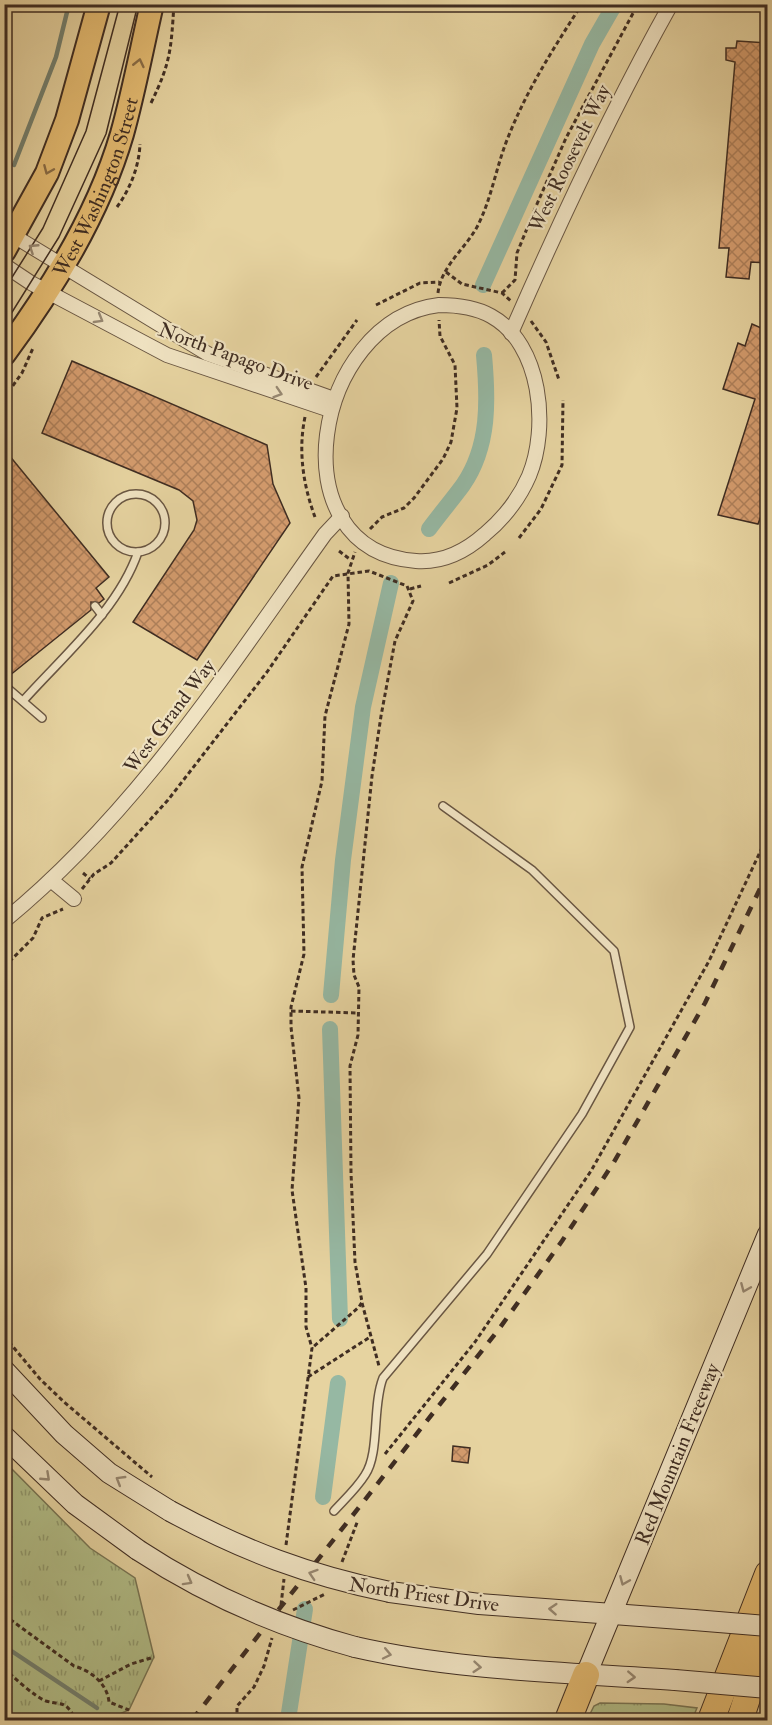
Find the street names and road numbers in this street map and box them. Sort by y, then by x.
street label: West Roosevelt Way [522,79,616,237]
street label: West Washington Street [47,94,144,282]
street label: North Papago Drive [155,317,317,397]
street label: West Grand Way [118,653,221,779]
street label: Red Mountain Freeeway [630,1359,726,1549]
street label: North Priest Drive [347,1572,501,1617]

